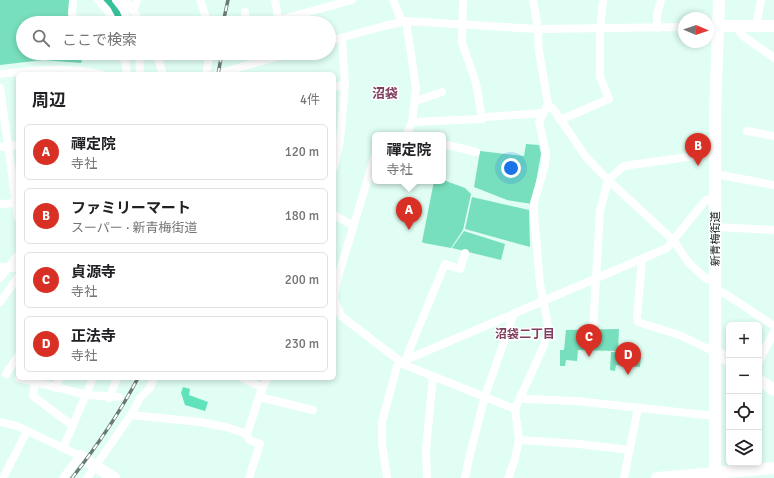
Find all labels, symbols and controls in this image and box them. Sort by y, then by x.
north arrow [678,12,714,48]
search box [16,16,336,60]
icon: search [30,27,52,49]
text: ここで検索 [62,31,137,49]
district label: 沼袋 [372,86,398,102]
text: 周辺 [32,90,66,111]
text: 4件 [300,92,320,108]
popup [372,132,446,184]
pin: B [685,133,711,166]
text: 禪定院 [71,135,116,153]
text: 禪定院 [386,141,432,159]
text: A [42,144,50,160]
text: 120 m [285,144,319,160]
text: 寺社 [71,156,97,172]
your location [501,158,521,178]
text: 寺社 [386,162,413,178]
pin: A [396,197,422,230]
text: ファミリーマート [71,199,191,217]
text: B [42,208,50,224]
text: 180 m [285,208,319,224]
street label: 新青梅街道 [709,212,722,267]
text: スーパー · 新青梅街道 [71,220,198,236]
text: 貞源寺 [71,263,116,281]
text: C [42,272,50,288]
text: 200 m [285,272,319,288]
text: 寺社 [71,284,97,300]
map controls [726,322,762,466]
button: + [726,322,762,358]
pin: C [576,324,602,357]
text: 正法寺 [71,327,116,345]
district label: 沼袋二丁目 [495,327,555,342]
text: D [42,336,50,352]
text: 230 m [285,336,319,352]
pin: D [615,342,641,375]
text: 寺社 [71,348,97,364]
button: − [726,358,762,394]
button: locate [726,394,762,430]
button: layers [726,430,762,466]

